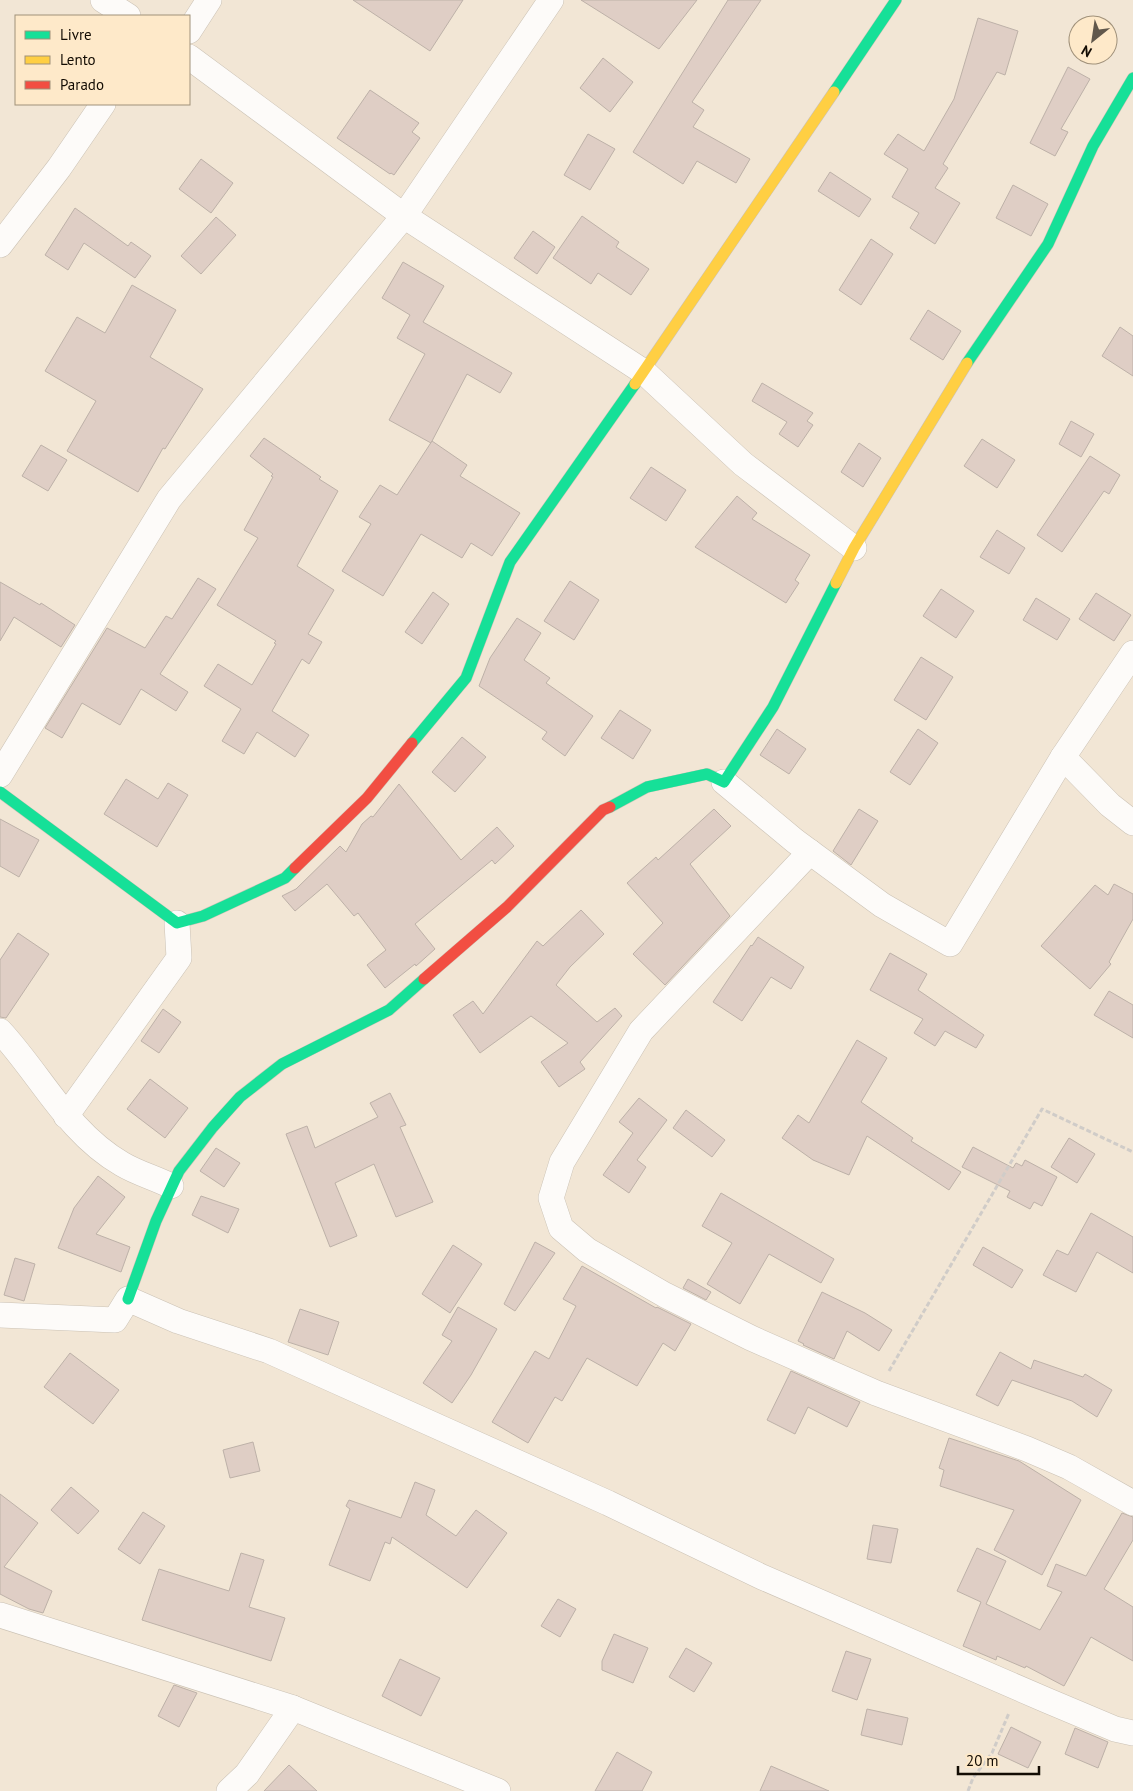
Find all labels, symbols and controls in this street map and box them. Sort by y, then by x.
legend [15,15,190,105]
north arrow [1068,15,1118,65]
text: Livre [60,25,92,44]
text: N [1078,41,1095,61]
text: Lento [60,50,96,69]
text: Parado [60,75,104,94]
scale bar [958,1744,1039,1776]
text: 20 m [966,1751,999,1770]

